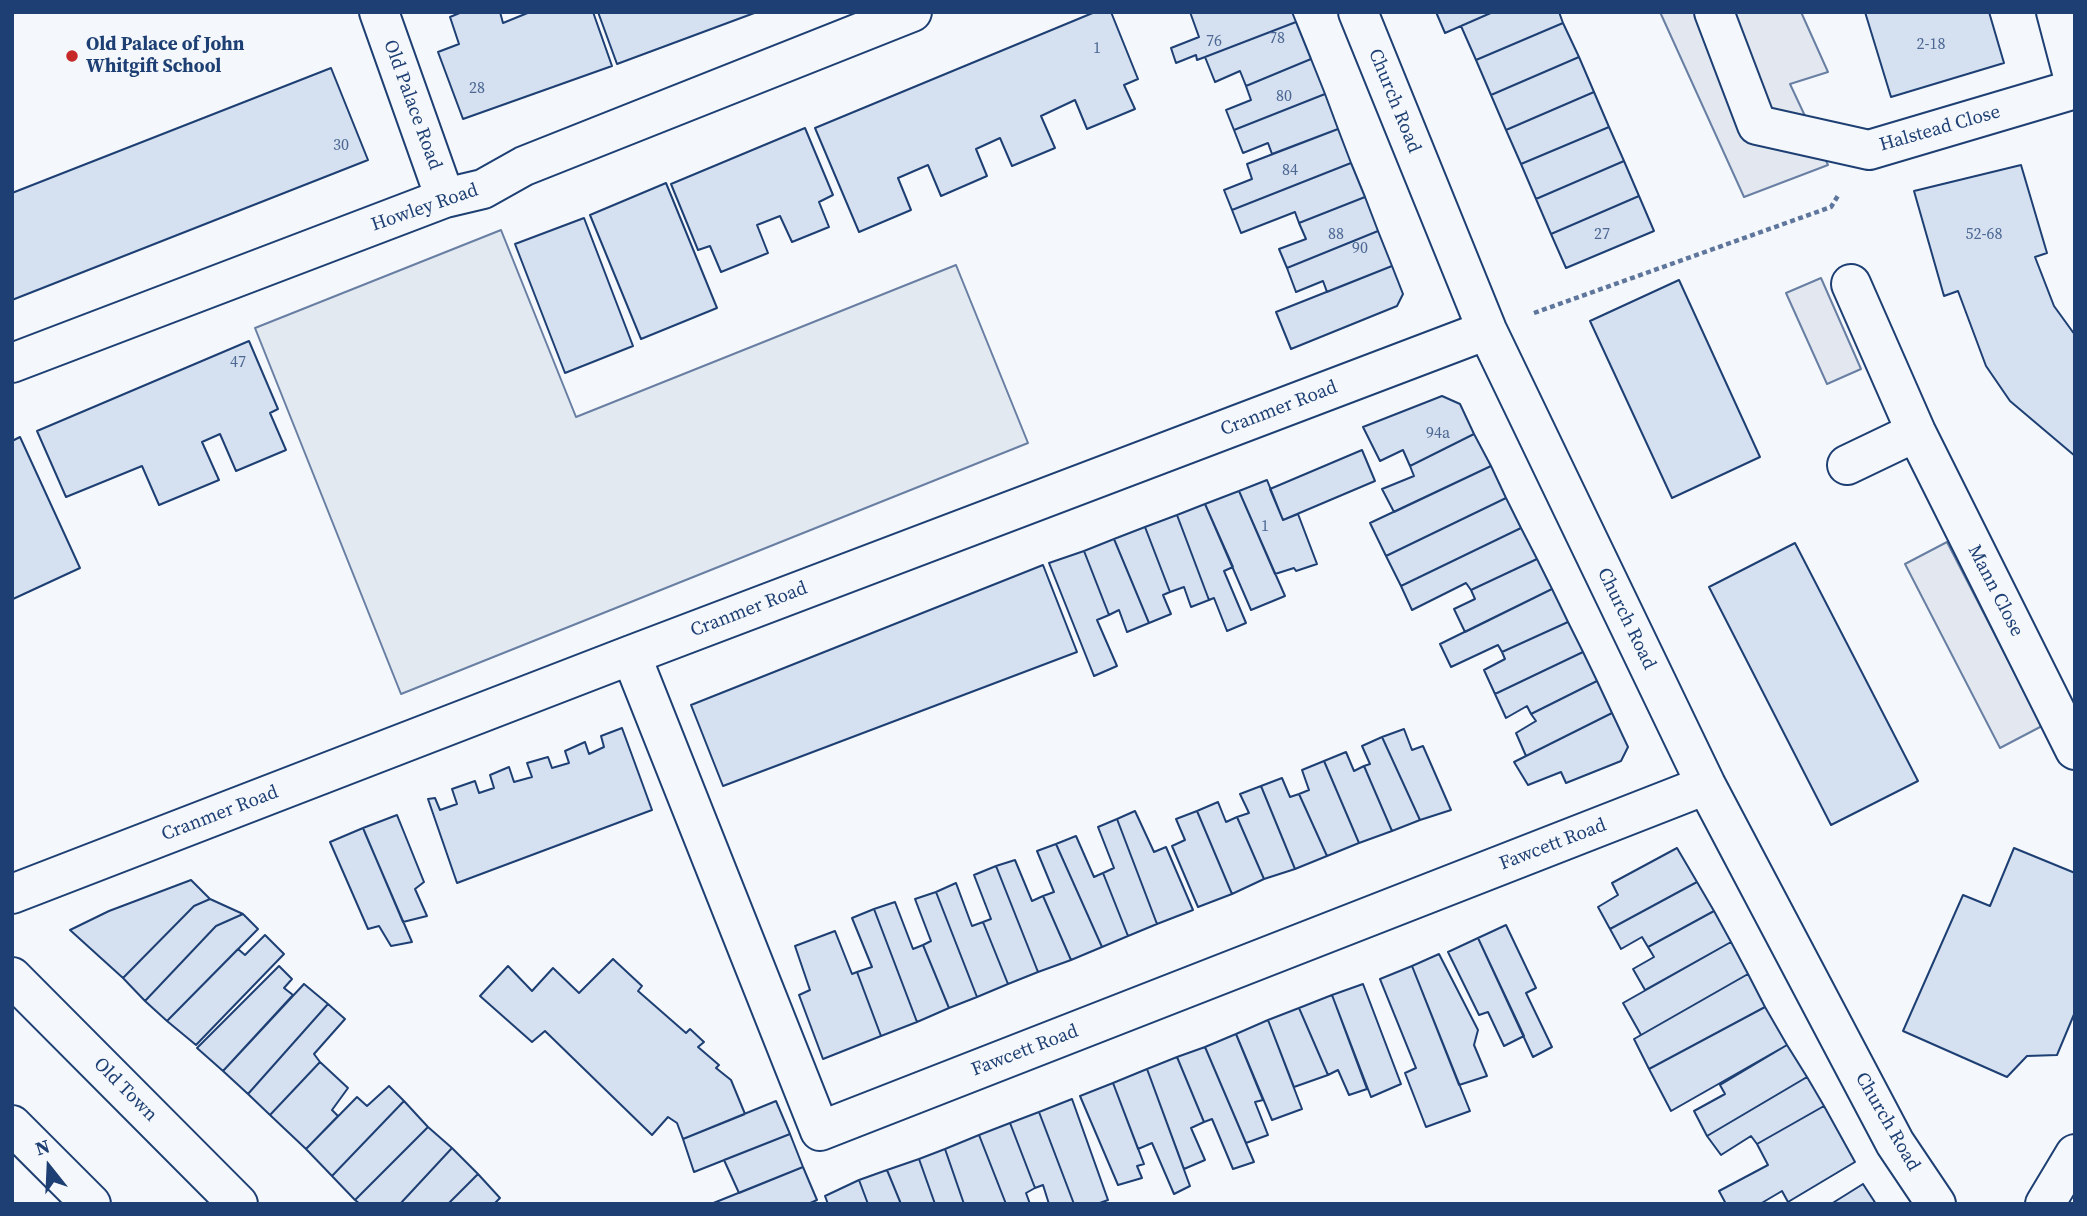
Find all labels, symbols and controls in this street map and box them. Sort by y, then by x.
house number: 78 [1269,29,1285,49]
house number: 76 [1206,32,1222,52]
place label: Old Palace of John Whitgift School [86,34,245,78]
house number: 2-18 [1917,35,1945,55]
street label: Old Palace Road [378,37,446,173]
house number: 1 [1093,39,1101,59]
street label: Church Road [1363,46,1425,156]
marker: Old Palace of John Whitgift School [64,48,80,64]
house number: 28 [469,79,485,99]
house number: 80 [1276,87,1292,107]
street label: Halstead Close [1877,101,2003,157]
house number: 30 [333,136,349,156]
house number: 84 [1282,161,1298,181]
street label: Howley Road [369,179,481,237]
house number: 88 [1328,225,1344,245]
house number: 27 [1594,225,1610,245]
house number: 52-68 [1966,225,2002,245]
house number: 90 [1352,239,1368,259]
house number: 47 [230,353,246,373]
street label: Cranmer Road [1217,376,1341,442]
house number: 94a [1426,424,1450,444]
house number: 1 [1261,517,1269,537]
street label: Mann Close [1962,541,2028,641]
street label: Church Road [1592,564,1660,674]
street label: Cranmer Road [687,577,811,643]
street label: Cranmer Road [158,781,282,847]
street label: Fawcett Road [1496,814,1610,876]
street label: Fawcett Road [968,1020,1082,1082]
street label: Old Town [88,1053,162,1127]
street label: Church Road [1850,1069,1924,1175]
north arrow [14,1132,84,1202]
text: N [32,1133,53,1162]

